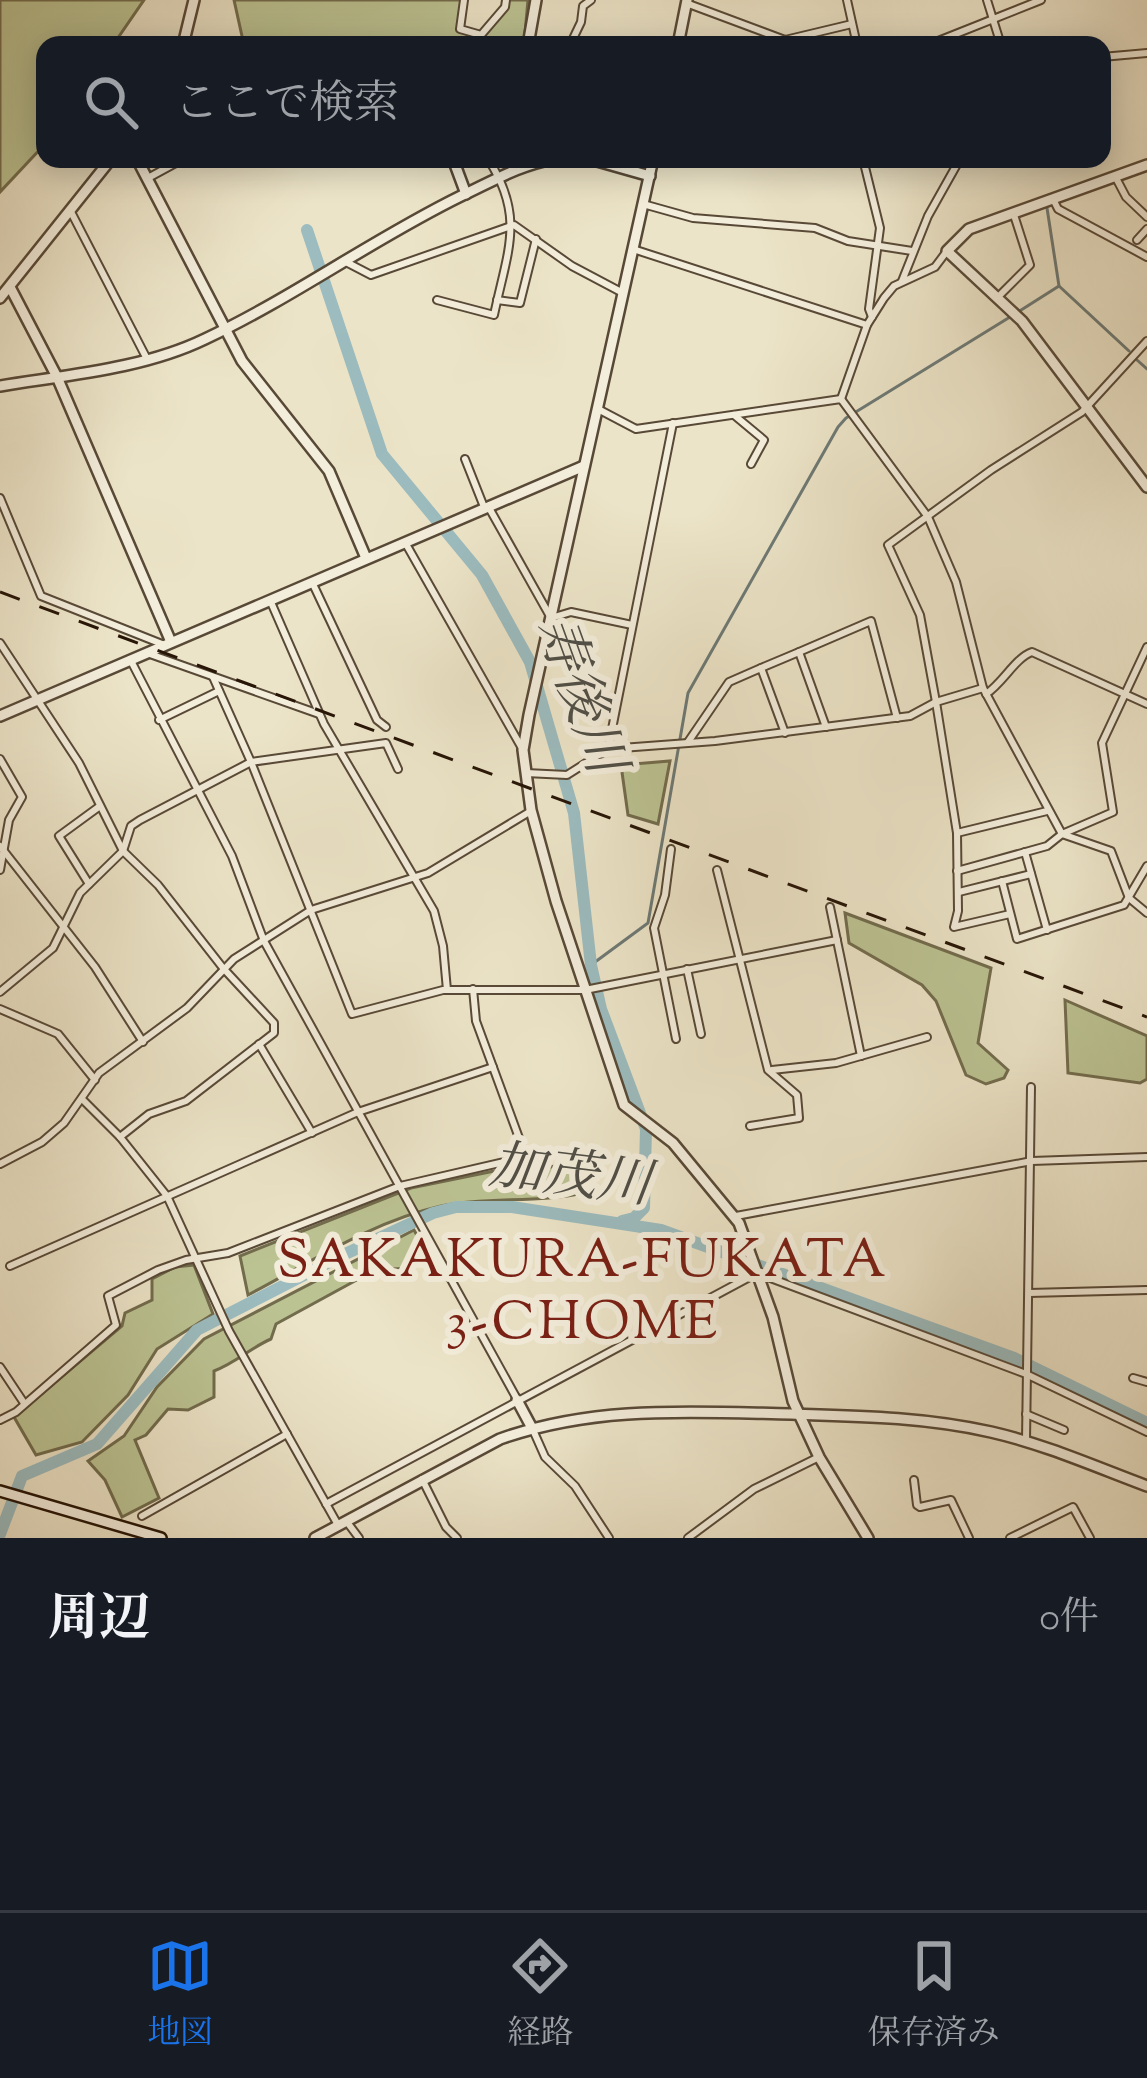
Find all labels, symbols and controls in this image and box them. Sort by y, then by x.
search box [36,36,1111,168]
icon: search [78,69,144,135]
text: ここで検索 [174,74,399,139]
water label: 寿後川 [513,607,643,790]
water label: 加茂川 [485,1130,660,1228]
district label: SAKAKURA-FUKATA 3-CHOME [277,1224,889,1364]
text: 周辺 [48,1585,150,1658]
text: 0件 [1039,1592,1099,1648]
tab: 地図 [147,1933,213,2059]
tab: 経路 [507,1933,573,2059]
tab: 保存済み [868,1933,1000,2059]

